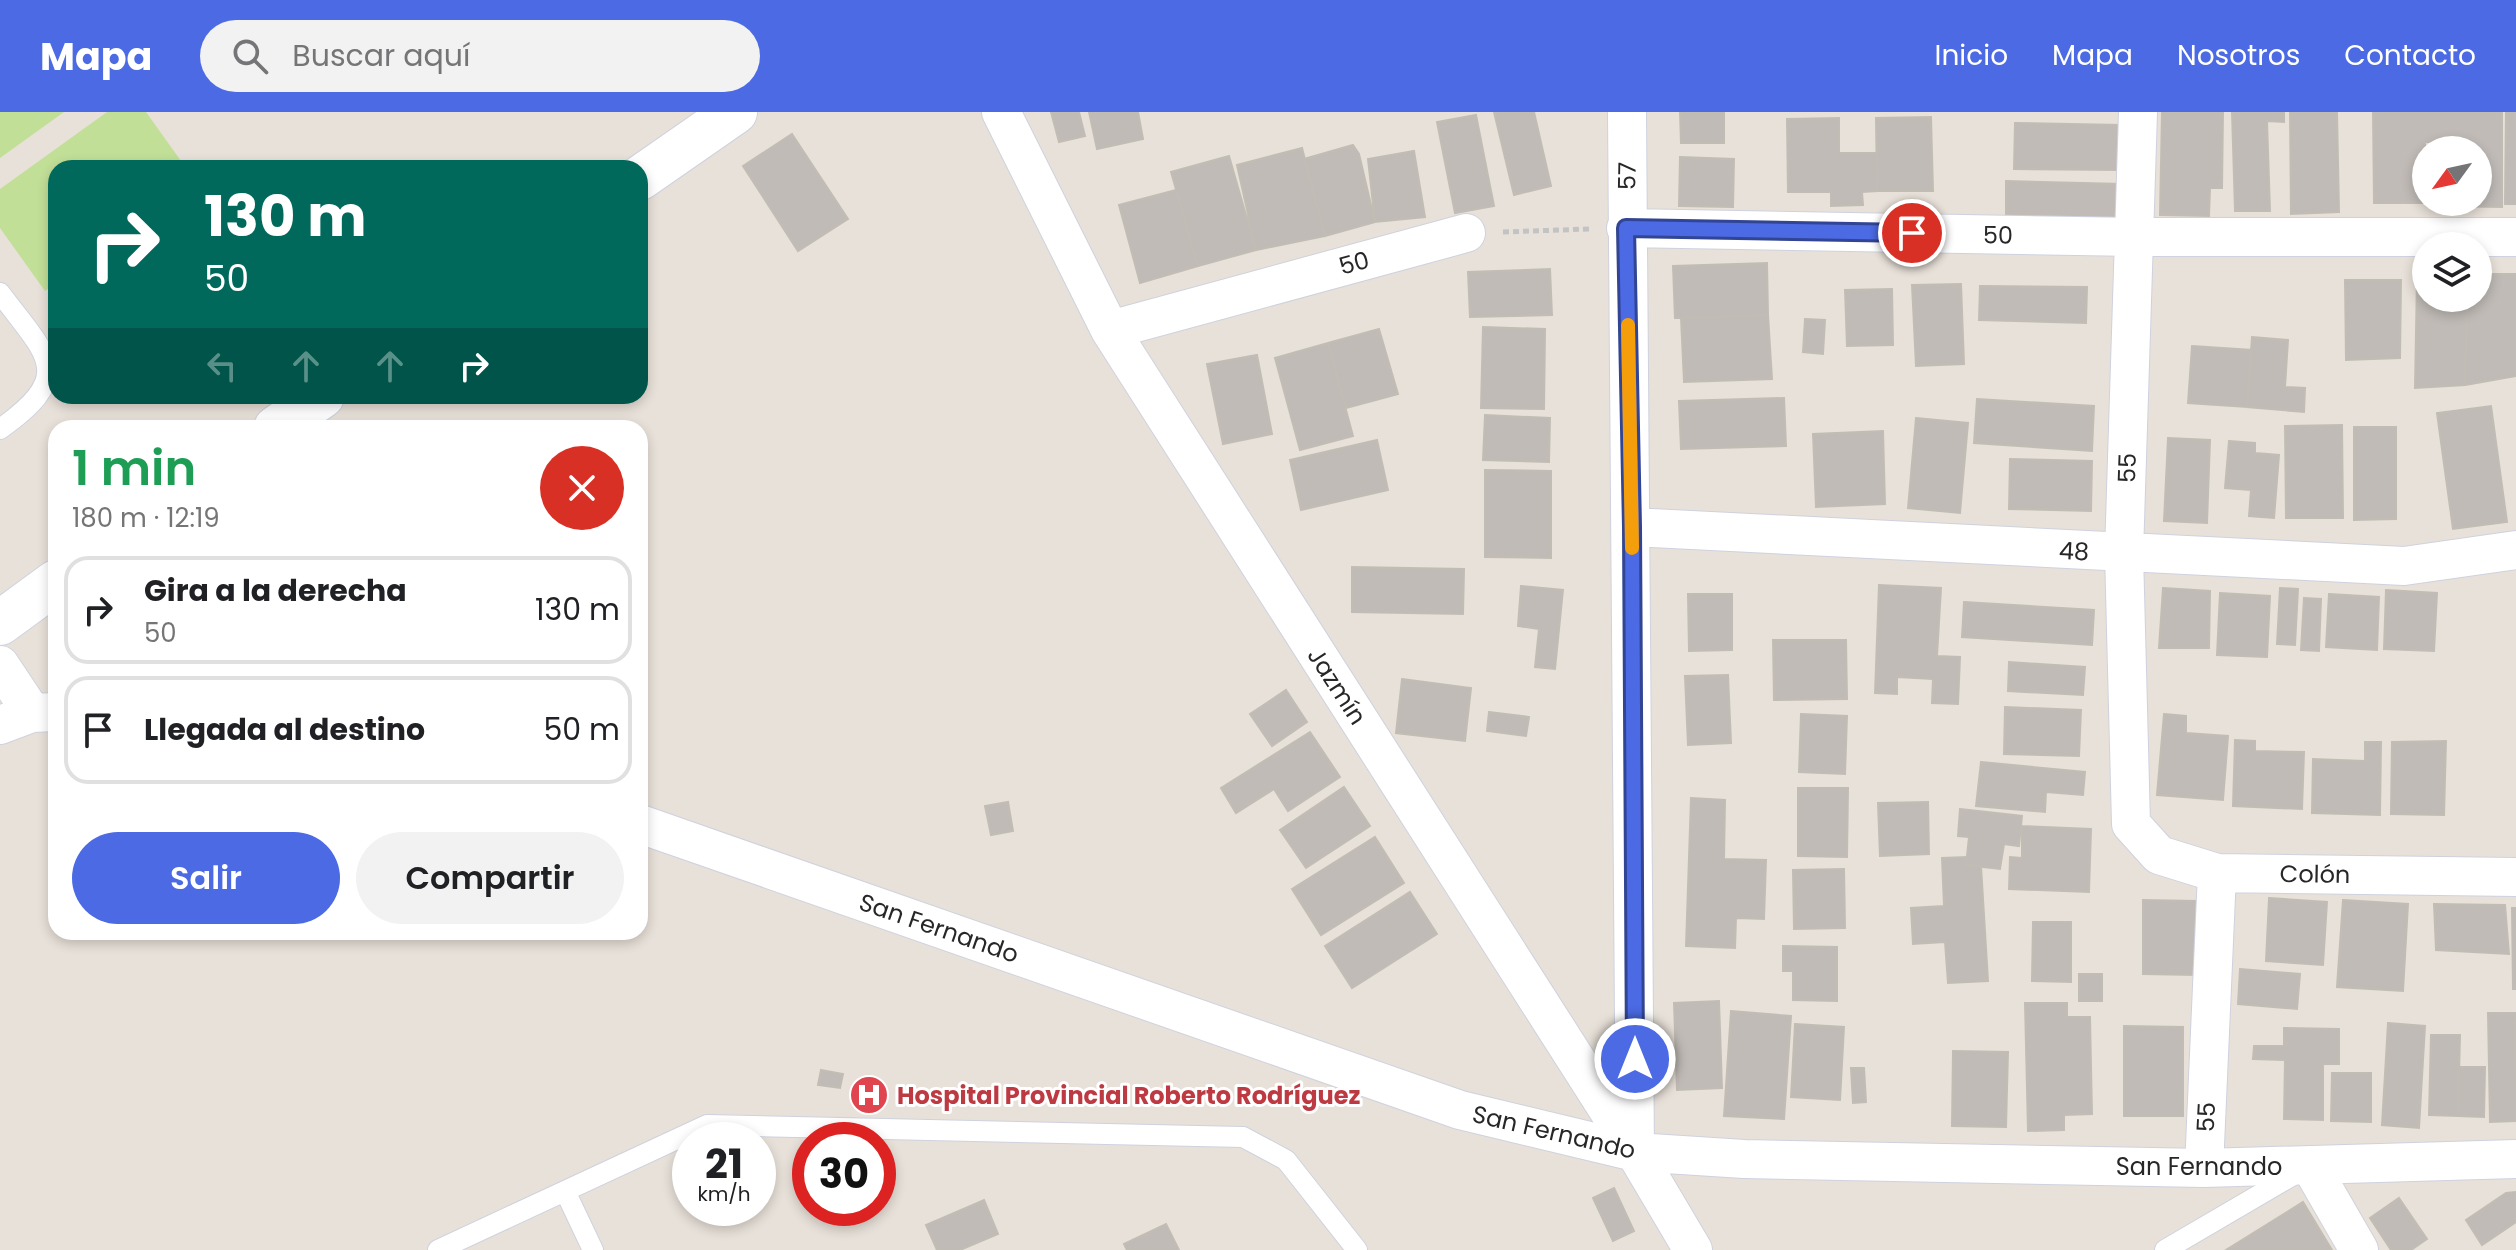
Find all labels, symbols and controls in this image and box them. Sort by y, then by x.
search box [200,20,760,92]
text: Mapa [40,30,152,83]
icon: search [228,34,272,78]
text: Buscar aquí [292,34,470,77]
text: Inicio [1935,36,2008,75]
text: Mapa [2052,36,2133,75]
text: Nosotros [2177,36,2300,75]
text: Contacto [2344,36,2476,75]
north arrow [2412,136,2492,216]
map controls [2412,136,2492,312]
street label: 57 [1610,162,1644,190]
text: 130 m [204,177,367,256]
icon: right [72,192,176,296]
pin [1878,199,1946,267]
icon: arrive [1890,211,1934,255]
street label: 50 [1983,218,2013,252]
button: layers [2412,232,2492,312]
street label: 50 [1335,243,1373,283]
text: 50 [204,253,249,304]
icon: left [200,344,244,388]
icon: ahead [284,344,328,388]
icon: ahead [368,344,412,388]
icon: right [452,344,496,388]
text: 1 min [72,435,196,502]
button: close [540,446,624,530]
street label: 55 [2110,452,2144,484]
text: 180 m · 12:19 [72,500,220,536]
street label: 48 [2058,534,2090,568]
text: Gira a la derecha [144,569,407,612]
icon: right [76,588,120,632]
text: 130 m [535,588,620,631]
text: 50 [144,615,177,651]
street label: Jazmín [1300,641,1374,731]
icon: arrive [76,708,120,752]
text: Llegada al destino [144,708,425,751]
text: 50 m [543,708,620,751]
button: Salir [72,832,340,924]
button: Compartir [356,832,624,924]
street label: Colón [2279,857,2351,891]
street label: San Fernando [855,885,1023,971]
position arrow [1593,1017,1677,1101]
hospital icon: Hospital Provincial Roberto Rodríguez [848,1074,890,1116]
place label: Hospital Provincial Roberto Rodríguez [897,1079,1361,1112]
street label: San Fernando [1469,1097,1639,1167]
street label: 55 [2189,1101,2223,1133]
speed limit sign: 30 [792,1122,896,1226]
text: 21 [705,1136,743,1192]
street label: San Fernando [2116,1150,2282,1183]
text: km/h [697,1180,751,1208]

